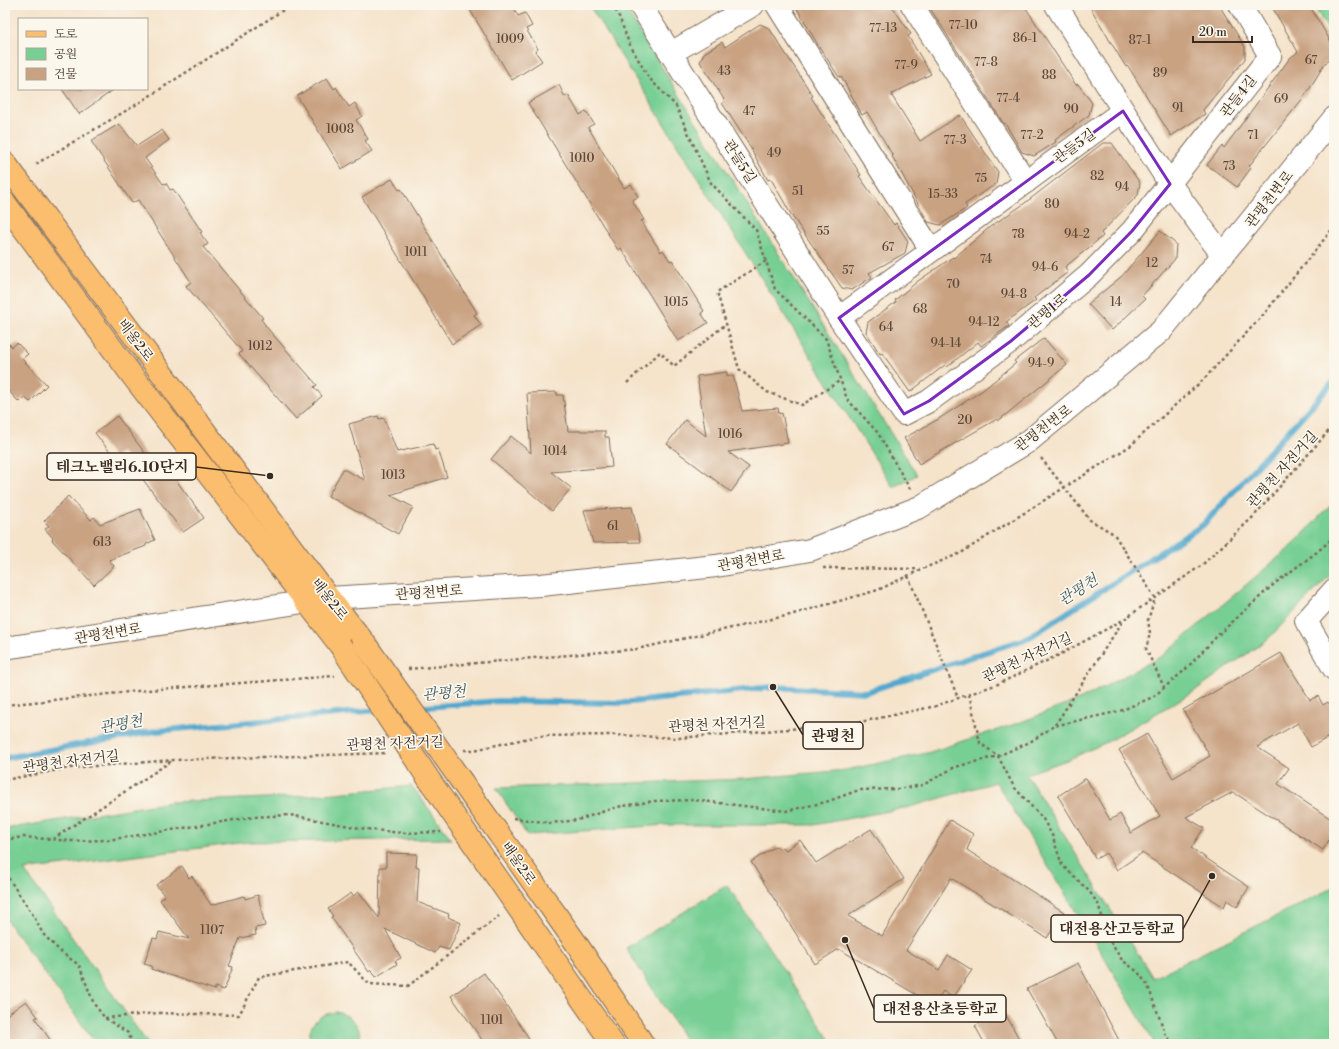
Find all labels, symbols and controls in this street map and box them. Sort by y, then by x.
legend [18,18,148,90]
house number: 77-10 [948,18,978,33]
scale bar [1193,18,1252,44]
house number: 77-13 [869,21,897,36]
text: 20 m [1199,25,1227,40]
text: 도로 [54,27,78,42]
house number: 86-1 [1013,31,1038,46]
house number: 1009 [496,32,524,47]
house number: 87-1 [1129,33,1152,48]
text: 공원 [54,47,77,62]
house number: 67 [1305,53,1317,68]
house number: 77-8 [974,55,998,70]
house number: 77-9 [894,58,918,73]
house number: 43 [717,64,731,79]
house number: 89 [1153,66,1167,81]
text: 건물 [54,67,78,82]
house number: 88 [1042,68,1056,83]
street label: 관들4길 [1217,72,1261,121]
house number: 77-4 [996,91,1020,106]
house number: 69 [1274,92,1288,107]
house number: 91 [1172,101,1185,116]
house number: 90 [1063,102,1079,117]
house number: 47 [743,104,755,119]
house number: 1008 [326,122,354,137]
street label: 관들5길 [1050,125,1099,168]
house number: 77-2 [1020,128,1044,143]
house number: 71 [1247,128,1260,143]
house number: 77-3 [943,133,967,148]
street label: 관들5길 [719,136,760,187]
house number: 49 [767,146,781,161]
house number: 1010 [569,151,595,166]
house number: 73 [1223,159,1236,174]
street label: 관평천변로 [1242,167,1298,232]
house number: 82 [1090,169,1104,184]
house number: 75 [975,171,988,186]
house number: 94 [1115,180,1129,195]
house number: 51 [792,184,805,199]
house number: 15-33 [928,187,958,202]
house number: 80 [1044,197,1060,212]
house number: 55 [816,224,830,239]
house number: 78 [1011,227,1025,242]
house number: 94-2 [1064,227,1090,242]
house number: 67 [882,240,894,255]
house number: 1011 [404,245,428,260]
house number: 74 [980,252,992,267]
house number: 12 [1146,256,1158,271]
house number: 94-6 [1032,260,1058,275]
house number: 57 [842,263,854,278]
house number: 70 [946,277,960,292]
house number: 94-8 [1001,287,1027,302]
street label: 관평1로 [1024,290,1072,334]
house number: 1015 [664,295,688,310]
house number: 14 [1110,295,1122,310]
house number: 68 [913,302,927,317]
house number: 94-12 [968,315,1000,330]
street label: 배울2로 [113,316,157,366]
house number: 64 [879,320,893,335]
house number: 94-14 [931,336,961,351]
house number: 1012 [248,339,272,354]
house number: 94-9 [1028,356,1054,371]
street label: 관평천변로 [1011,401,1076,456]
house number: 20 [958,413,972,428]
house number: 1016 [718,427,742,442]
street label: 관평천 자전거길 [1243,427,1322,512]
house number: 1014 [543,444,567,459]
callout: 테크노밸리6.10단지 [47,453,196,480]
text: 테크노밸리6.10단지 [56,458,188,477]
house number: 1013 [381,468,405,483]
house number: 61 [607,519,620,534]
house number: 613 [93,535,112,550]
street label: 관평천변로 [716,546,786,576]
water label: 관평천 [1055,570,1103,610]
street label: 배울2로 [307,575,352,625]
street label: 관평천변로 [395,582,464,604]
street label: 관평천변로 [73,620,143,648]
street label: 관평천 자전거길 [979,629,1075,687]
water label: 관평천 [422,682,468,705]
water label: 관평천 [98,711,146,738]
street label: 관평천 자전거길 [668,713,766,737]
callout: 관평천 [803,722,863,749]
text: 관평천 [811,727,855,746]
street label: 관평천 자전거길 [346,733,444,755]
street label: 관평천 자전거길 [22,747,121,777]
street label: 배울2로 [497,839,540,889]
callout: 대전용산고등학교 [1051,915,1183,942]
text: 대전용산고등학교 [1059,920,1175,939]
house number: 1107 [200,923,224,938]
callout: 대전용산초등학교 [874,995,1006,1022]
text: 대전용산초등학교 [882,1000,998,1019]
house number: 1101 [480,1013,504,1028]

